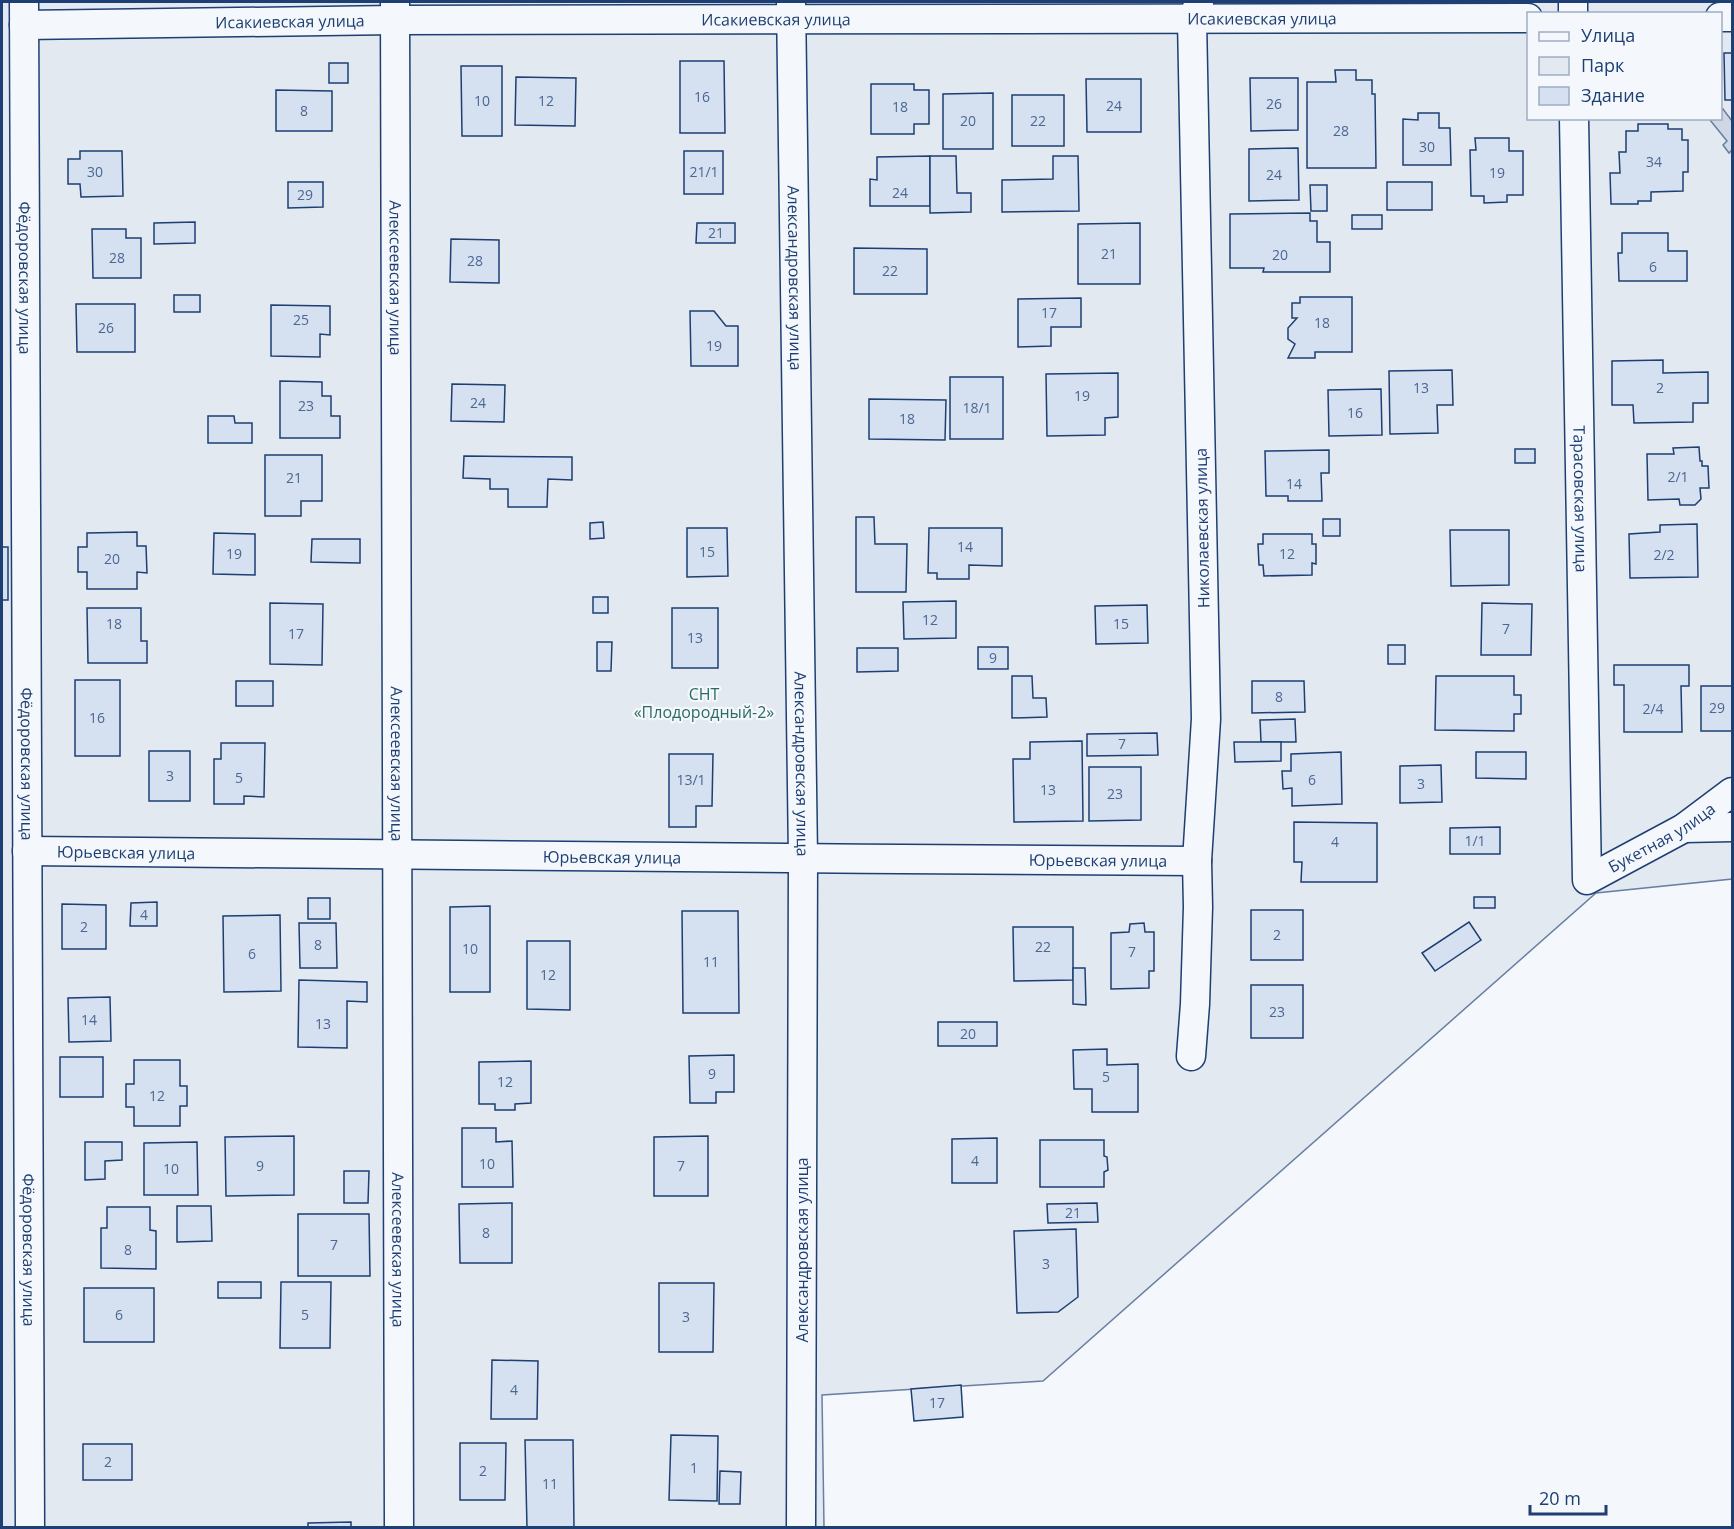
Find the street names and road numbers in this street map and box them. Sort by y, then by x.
street label: Исакиевская улица [1187,7,1337,30]
street label: Исакиевская улица [701,8,851,30]
street label: Исакиевская улица [215,9,365,33]
street label: Александровская улица [783,185,807,371]
street label: Алексеевская улица [385,200,407,356]
street label: Фёдоровская улица [14,201,36,355]
street label: Тарасовская улица [1568,425,1593,573]
street label: Николаевская улица [1190,448,1214,608]
street label: Александровская улица [789,671,814,857]
street label: Алексеевская улица [386,686,408,842]
street label: Фёдоровская улица [16,687,38,841]
street label: Букетная улица [1604,797,1720,878]
street label: Юрьевская улица [57,840,195,864]
street label: Юрьевская улица [543,846,681,869]
street label: Юрьевская улица [1029,849,1167,872]
street label: Александровская улица [791,1157,813,1343]
street label: Алексеевская улица [387,1172,409,1328]
street label: Фёдоровская улица [18,1173,40,1327]

